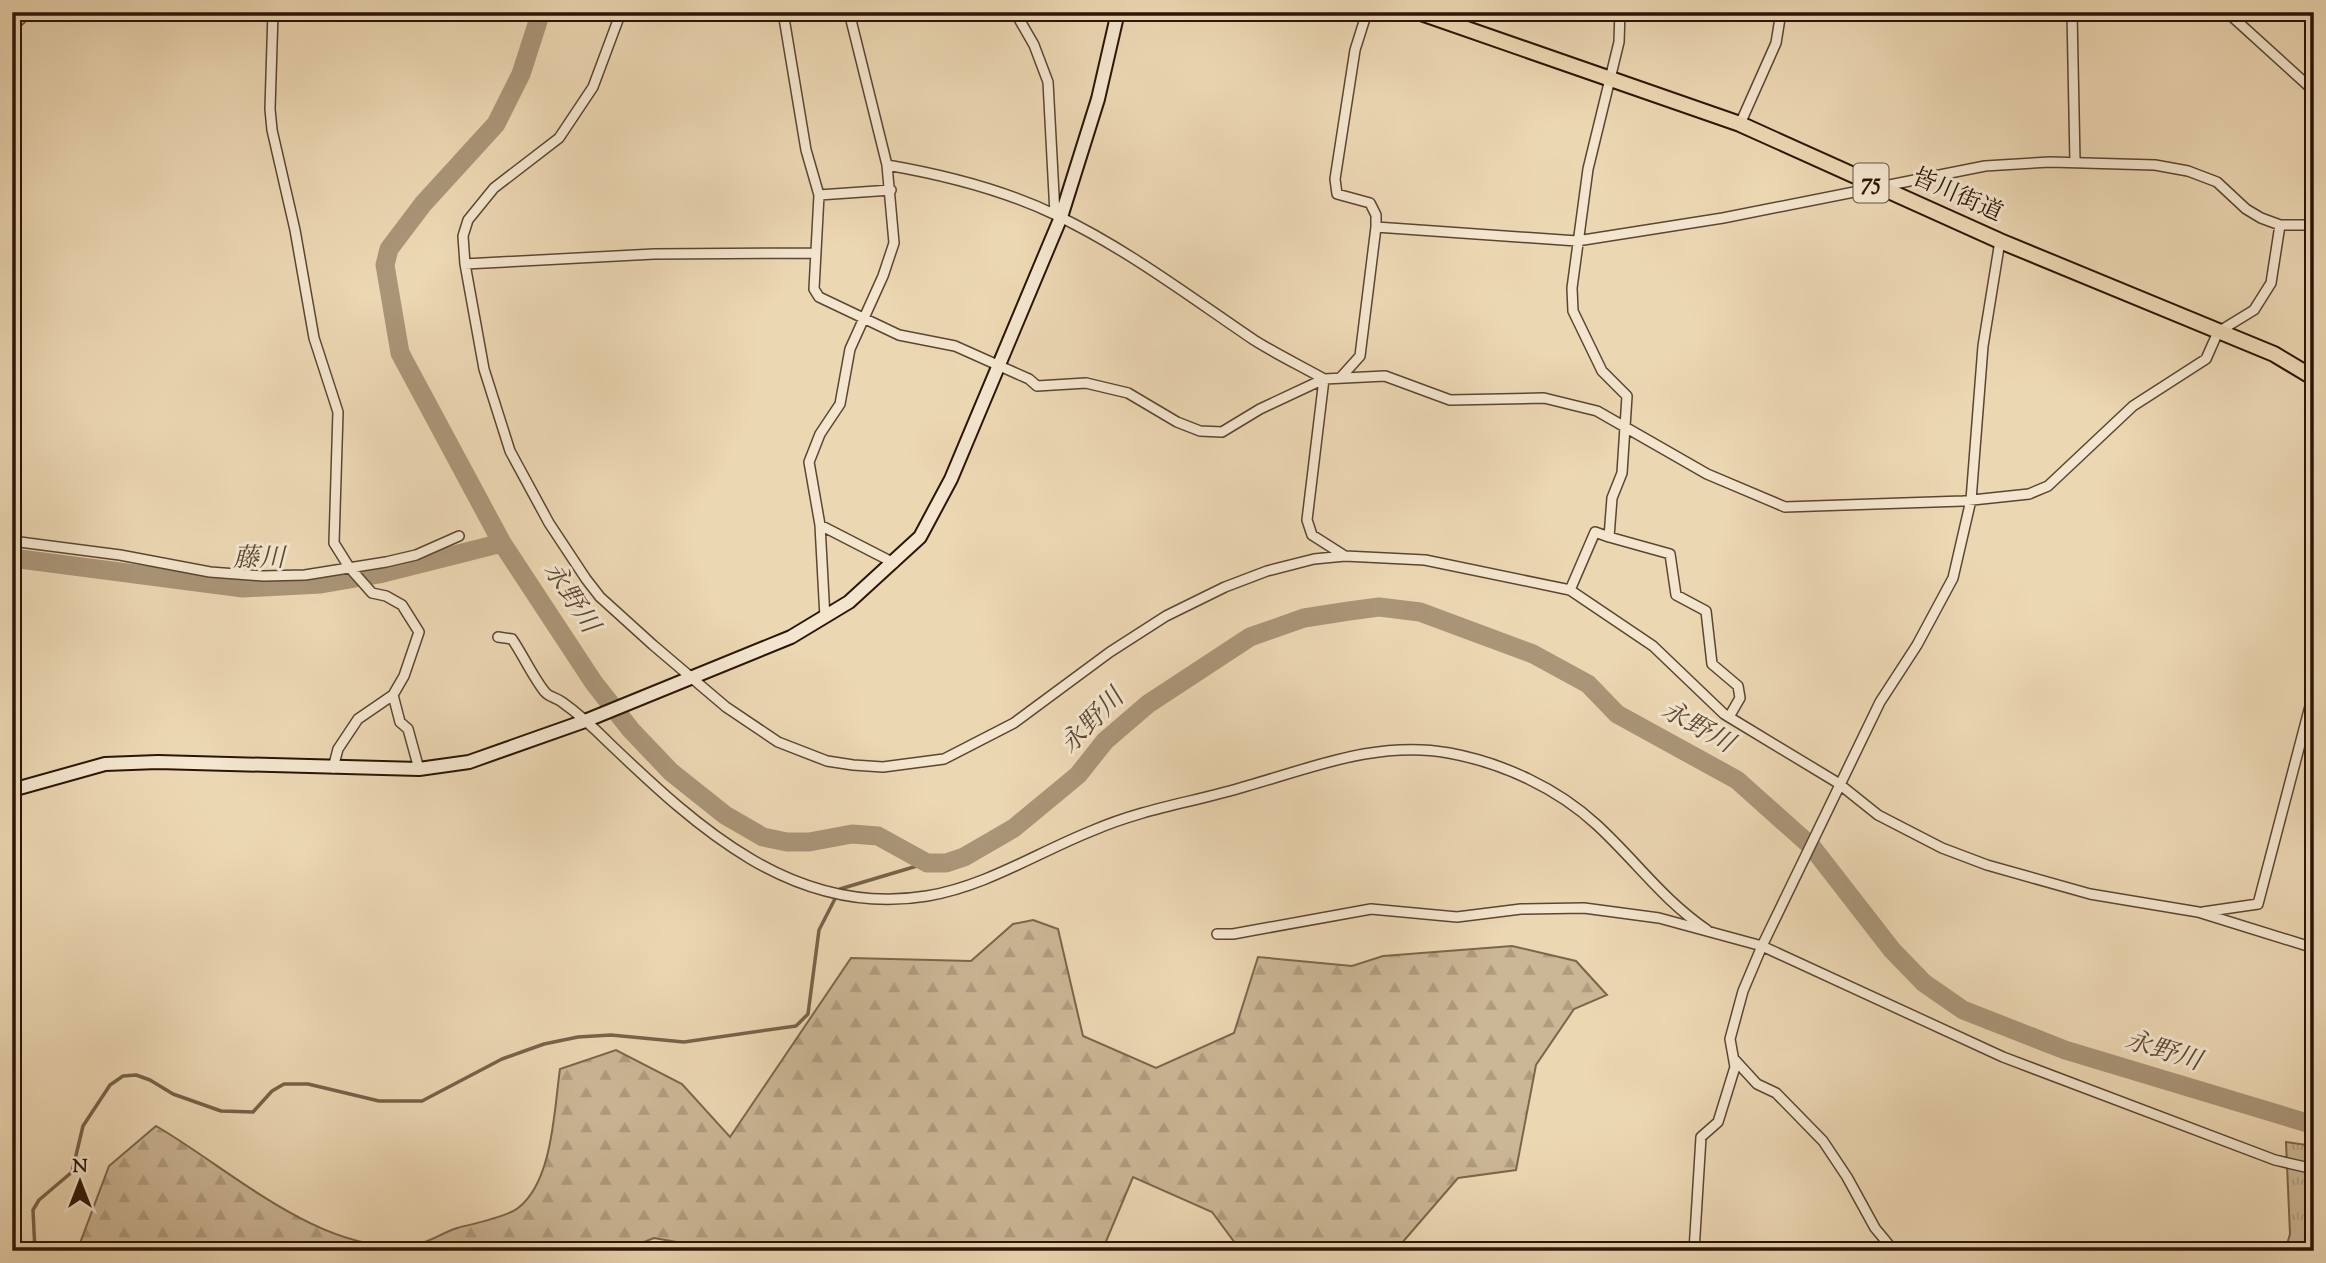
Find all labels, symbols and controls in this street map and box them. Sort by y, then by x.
street label: 皆川街道 [1906,161,2008,231]
road number: 75 [1854,164,1888,202]
water label: 藤川 [233,541,288,578]
water label: 永野川 [533,555,608,643]
water label: 永野川 [1053,679,1135,763]
water label: 永野川 [1654,693,1743,765]
water label: 永野川 [2120,1023,2209,1082]
north arrow [46,1148,116,1218]
text: N [72,1154,88,1181]

